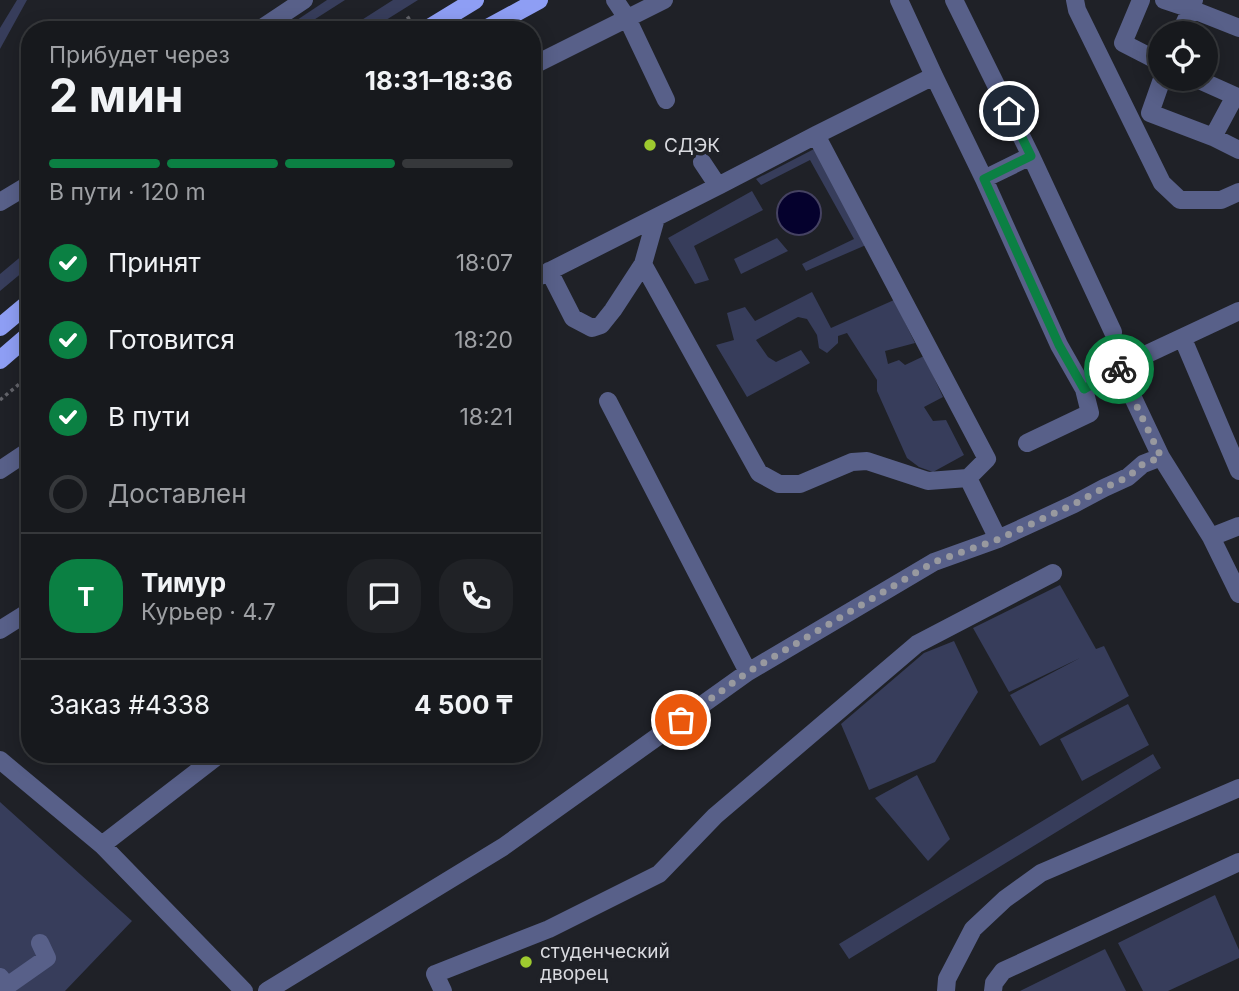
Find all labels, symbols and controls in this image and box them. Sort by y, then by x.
map controls [1148,21,1218,91]
button: locate [1148,21,1218,91]
text: Прибудет через [49,41,230,69]
text: 18:31–18:36 [365,65,513,96]
text: 2 мин [49,67,184,123]
pin [979,81,1039,141]
icon: home [990,92,1028,130]
place label: СДЭК [664,134,720,157]
marker: СДЭК [642,137,658,153]
text: В пути · 120 m [49,178,206,206]
icon: check [49,244,87,282]
text: Принят [108,247,201,278]
text: 18:07 [456,249,513,277]
icon: check [49,321,87,359]
text: Готовится [108,324,235,355]
text: 18:20 [454,326,513,354]
courier [1084,334,1154,404]
icon: bike [1100,350,1138,388]
icon: check [49,398,87,436]
text: В пути [108,401,190,432]
text: 18:21 [459,403,513,431]
text: Доставлен [108,478,247,509]
button: chat [347,559,421,633]
button: phone [439,559,513,633]
text: Тимур [141,567,226,598]
text: Т [77,581,95,612]
text: Курьер · 4.7 [141,598,276,626]
text: Заказ #4338 [49,689,210,720]
text: 4 500 ₸ [414,689,513,720]
pin [651,690,711,750]
icon: bag [662,701,700,739]
place label: студенческий дворец [540,940,670,985]
marker: студенческий дворец [518,954,534,970]

